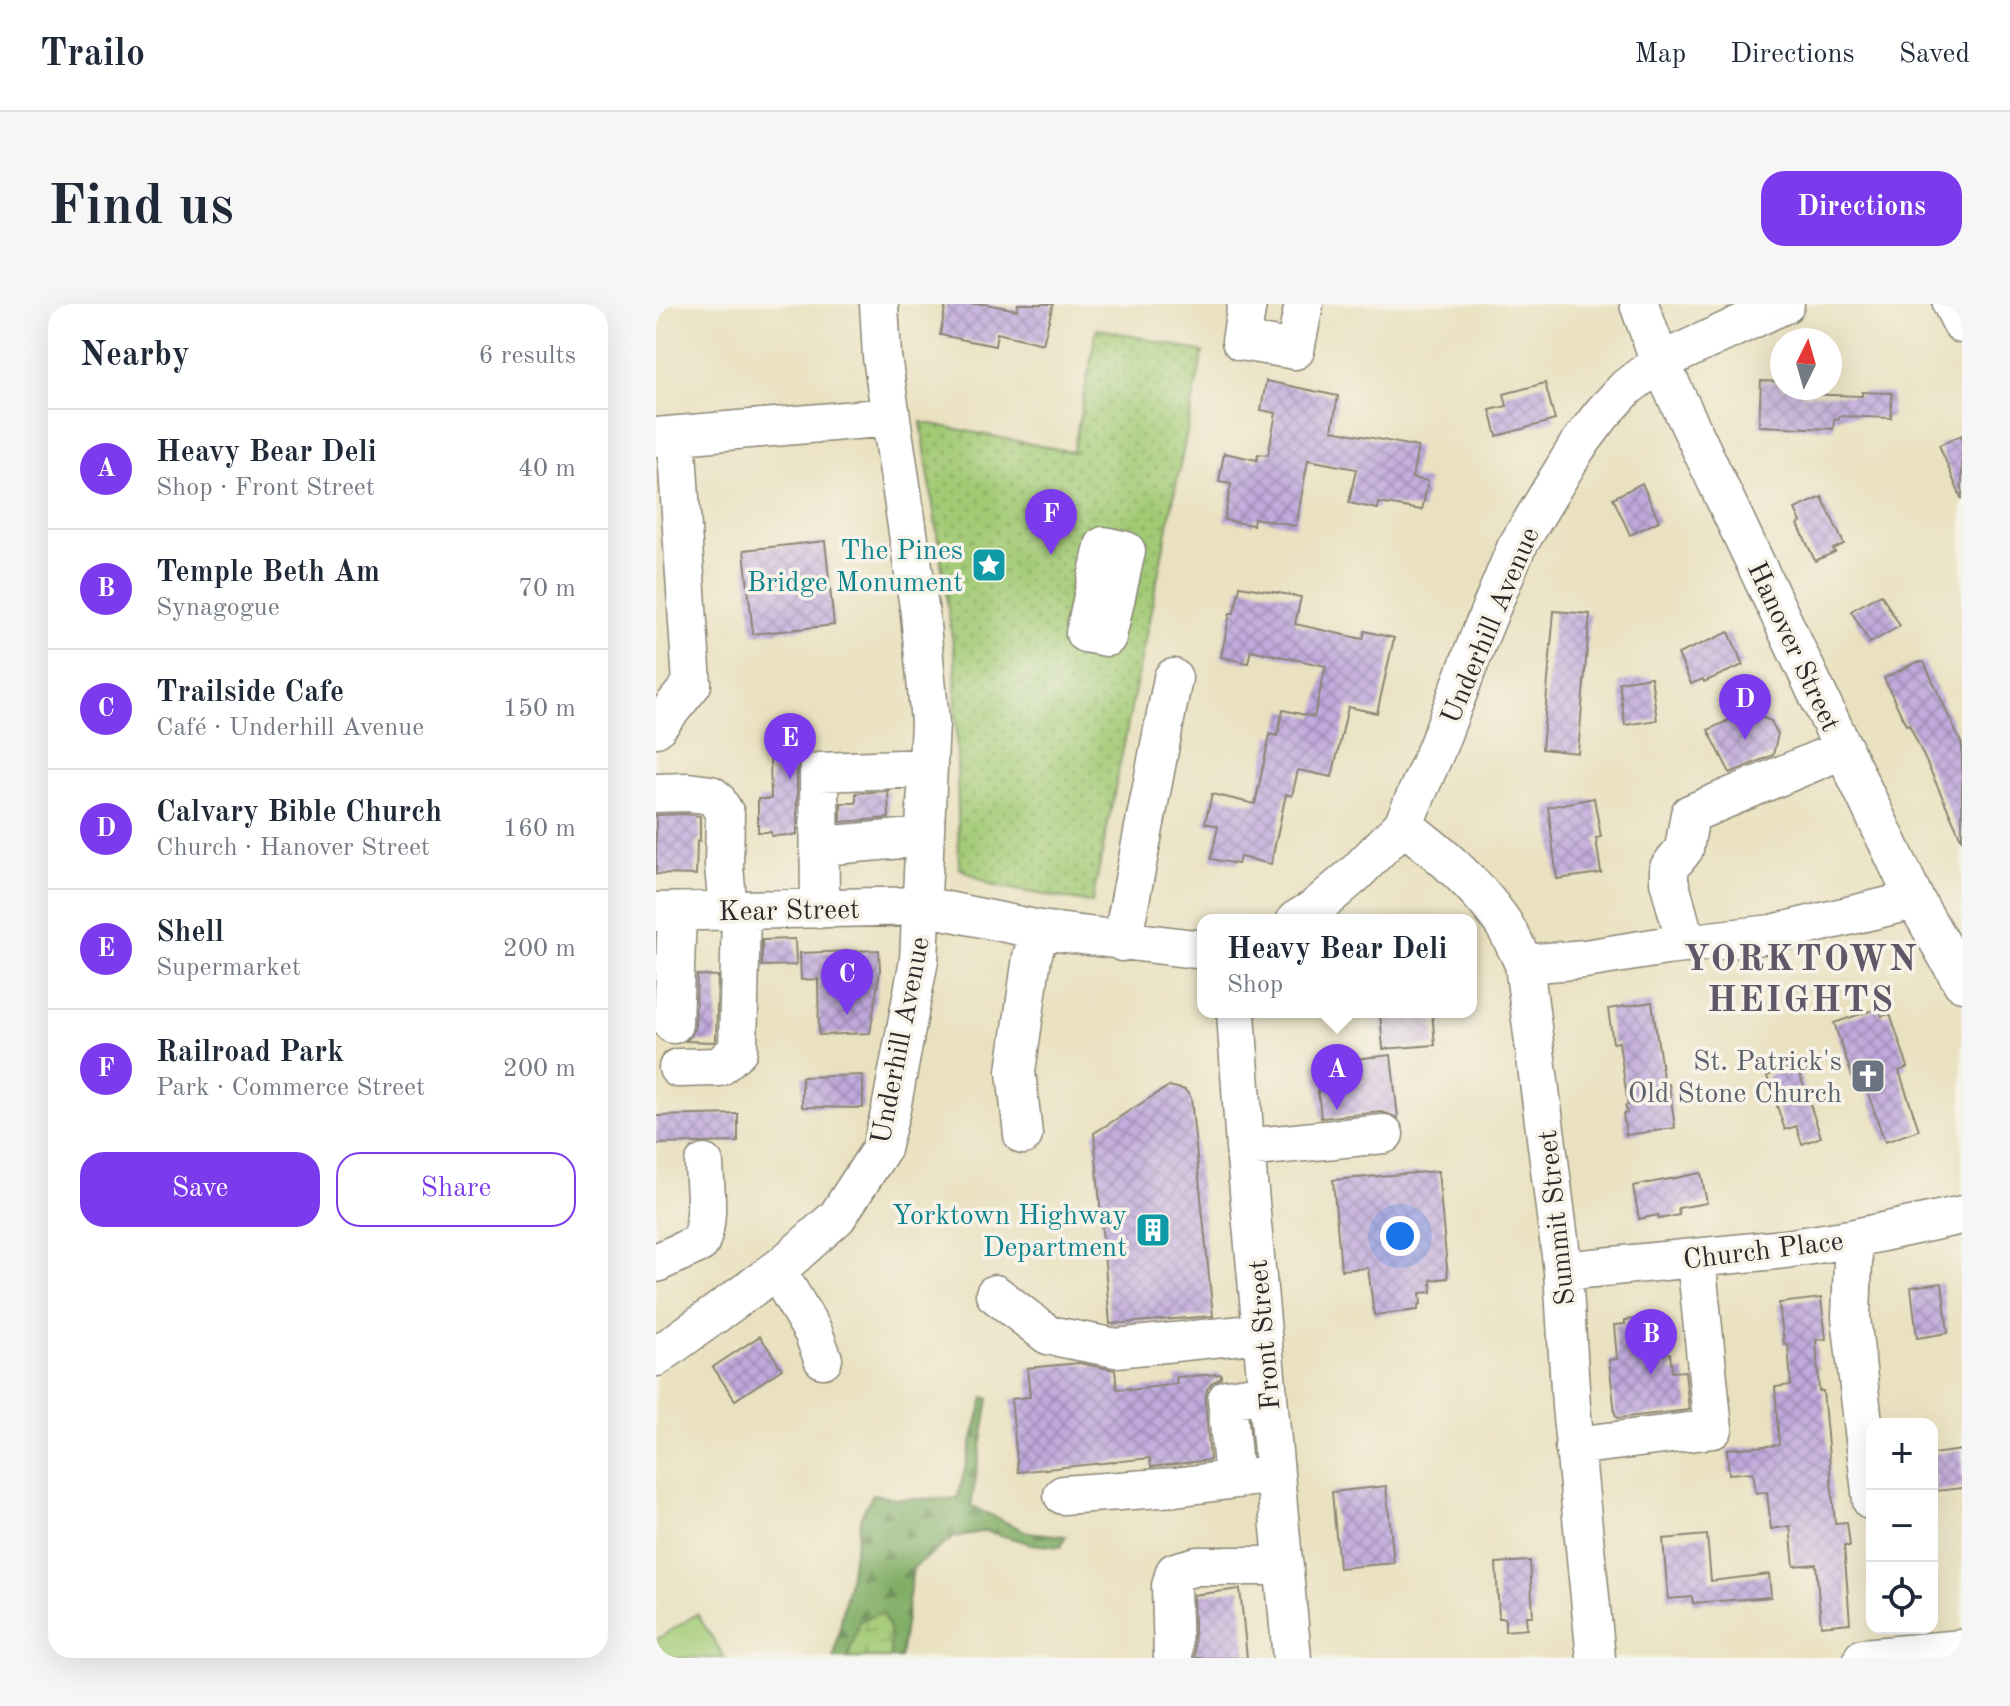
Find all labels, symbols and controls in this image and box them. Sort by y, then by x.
text: Trailo [40,36,145,74]
text: Map [1634,41,1686,69]
text: Directions [1730,41,1855,69]
text: Saved [1899,41,1970,69]
button: Directions [1761,171,1962,246]
text: Find us [48,180,234,236]
north arrow [1770,328,1842,400]
text: Nearby [80,339,190,373]
text: 6 results [478,343,576,369]
text: Heavy Bear Deli [156,438,377,468]
text: A [96,456,116,482]
text: 40 m [518,456,576,482]
text: Shop · Front Street [156,475,375,501]
pin: F [1025,489,1077,555]
street label: Underhill Avenue [1438,524,1546,729]
place label: The Pines Bridge Monument [747,538,963,598]
place icon: The Pines Bridge Monument [970,546,1008,584]
text: Temple Beth Am [156,558,380,588]
street label: Hanover Street [1741,558,1844,736]
text: B [97,576,115,602]
text: 70 m [518,576,576,602]
text: Synagogue [156,595,280,621]
pin: D [1719,674,1771,740]
text: Trailside Cafe [156,678,344,708]
text: C [97,696,115,722]
text: 150 m [503,696,576,722]
pin: E [764,713,816,779]
text: Café · Underhill Avenue [156,715,424,741]
text: Calvary Bible Church [156,798,442,828]
text: D [96,816,116,842]
text: 160 m [503,816,576,842]
text: Church · Hanover Street [156,835,430,861]
street label: Kear Street [718,897,860,927]
popup [1197,914,1477,1018]
text: Shell [156,918,224,948]
street label: Underhill Avenue [868,935,936,1147]
text: Heavy Bear Deli [1227,935,1447,965]
text: E [97,936,115,962]
text: 200 m [503,936,576,962]
district label: YORKTOWN HEIGHTS [1683,943,1919,1020]
pin: C [821,949,873,1015]
text: Supermarket [156,955,301,981]
text: Shop [1227,972,1283,998]
text: Railroad Park [156,1038,344,1068]
pin: A [1311,1044,1363,1110]
place label: St. Patrick's Old Stone Church [1628,1049,1842,1109]
text: F [97,1056,115,1082]
text: 200 m [503,1056,576,1082]
church icon: St. Patrick's Old Stone Church [1849,1057,1887,1095]
text: Park · Commerce Street [156,1075,425,1101]
street label: Summit Street [1535,1129,1581,1307]
button: Save [80,1152,320,1227]
button: Share [336,1152,576,1227]
place label: Yorktown Highway Department [892,1203,1127,1263]
building icon: Yorktown Highway Department [1134,1211,1172,1249]
your location [1380,1216,1420,1256]
street label: Church Place [1682,1228,1845,1276]
street label: Front Street [1245,1258,1287,1411]
pin: B [1625,1309,1677,1375]
map controls [1866,1418,1938,1634]
button: + [1866,1418,1938,1490]
button: − [1866,1490,1938,1562]
button: locate [1866,1562,1938,1634]

